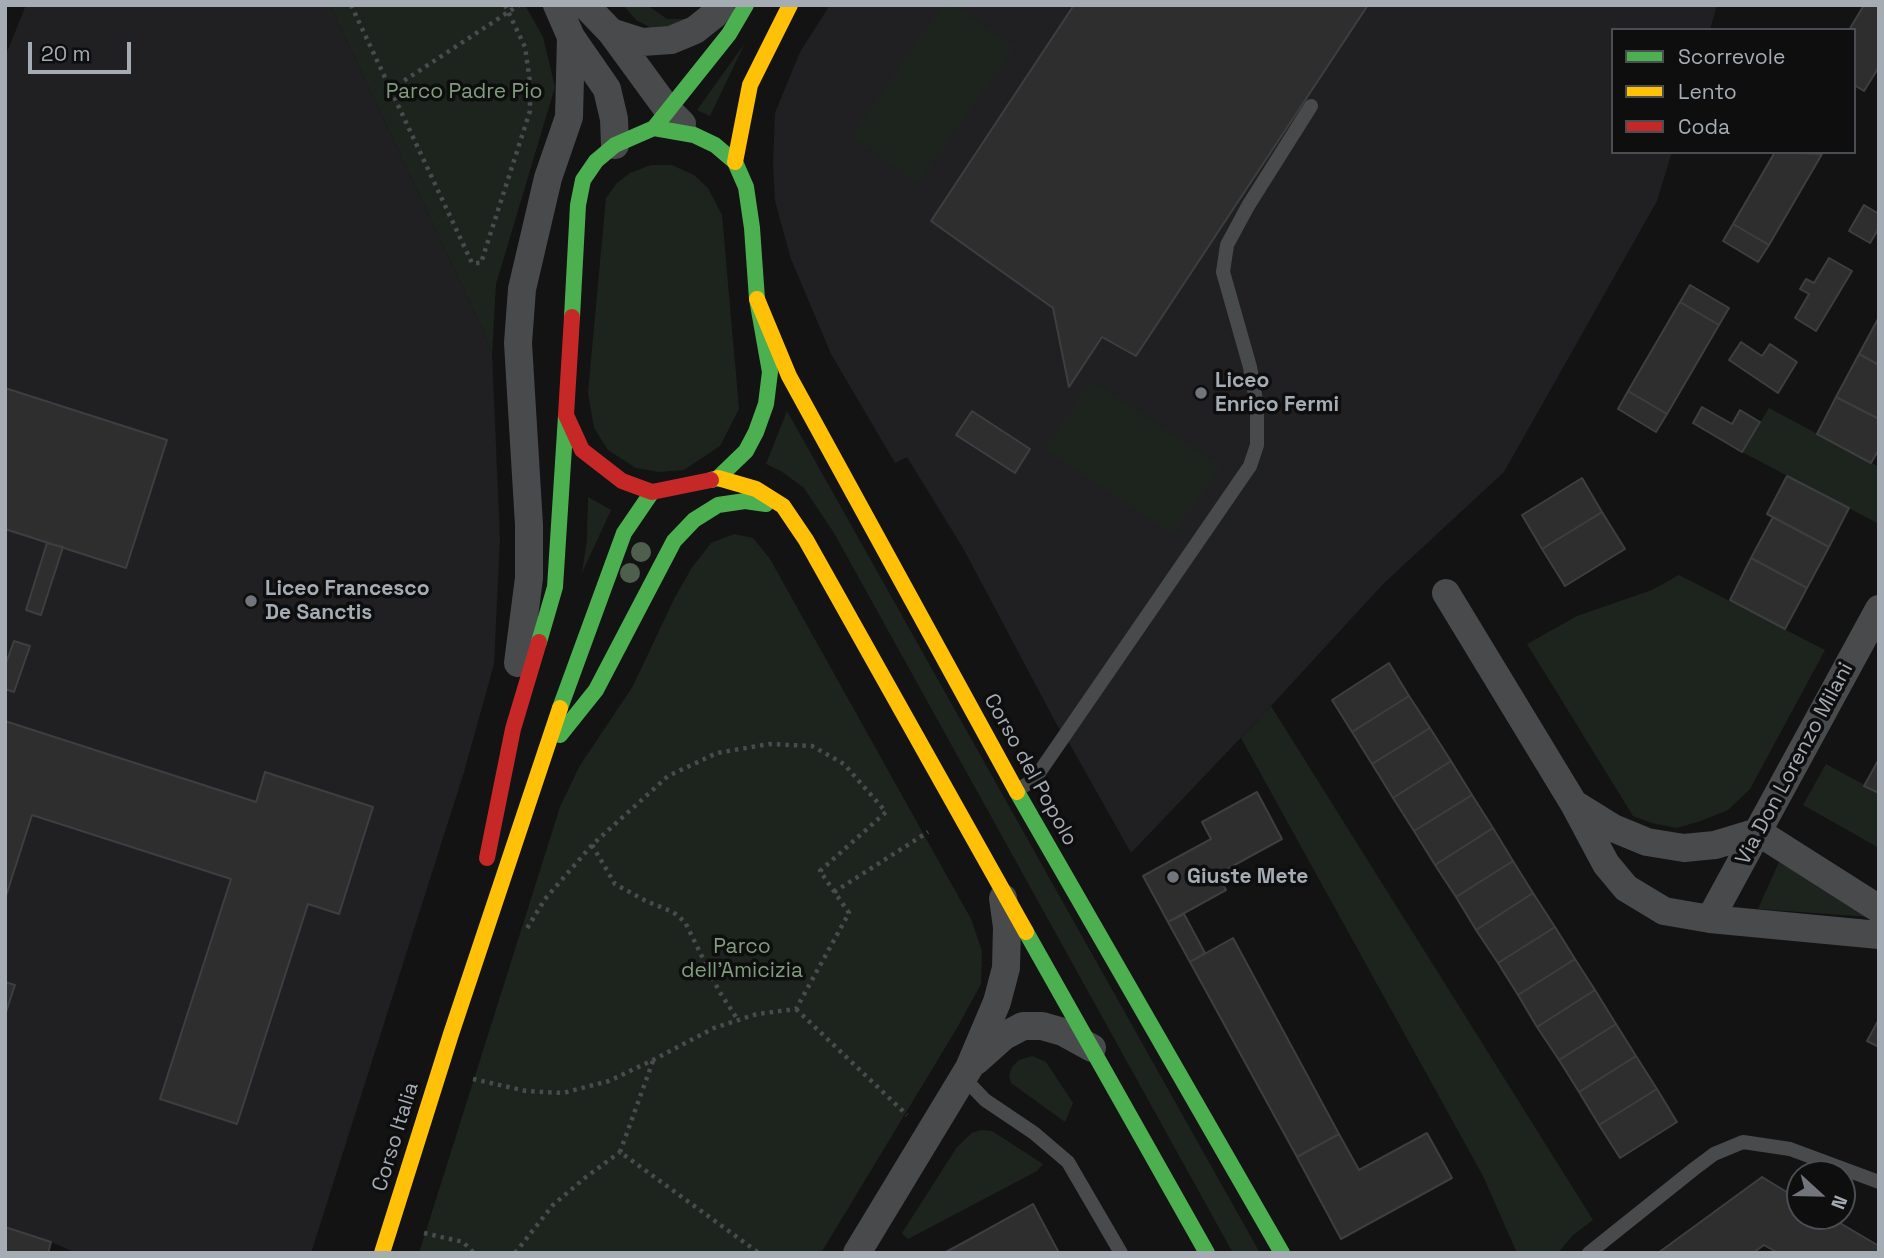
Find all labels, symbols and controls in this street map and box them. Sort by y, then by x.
scale bar [32,28,135,72]
legend [1611,28,1856,154]
text: 20 m [41,40,91,67]
text: Scorrevole [1678,43,1785,70]
text: Lento [1678,78,1737,105]
park label: Parco Padre Pio [386,79,542,105]
text: Coda [1678,113,1730,140]
place label: Liceo Enrico Fermi [1215,368,1339,418]
marker: Liceo Enrico Fermi [1193,385,1209,401]
place label: Liceo Francesco De Sanctis [265,576,430,626]
marker: Liceo Francesco De Sanctis [243,593,259,609]
street label: Via Don Lorenzo Milani [1731,659,1859,869]
street label: Corso del Popolo [978,690,1082,850]
place label: Giuste Mete [1187,864,1308,890]
marker: Giuste Mete [1165,869,1181,885]
park label: Parco dell'Amicizia [681,934,803,984]
street label: Corso Italia [367,1079,425,1195]
north arrow [1786,1160,1856,1230]
text: N [1825,1192,1853,1213]

